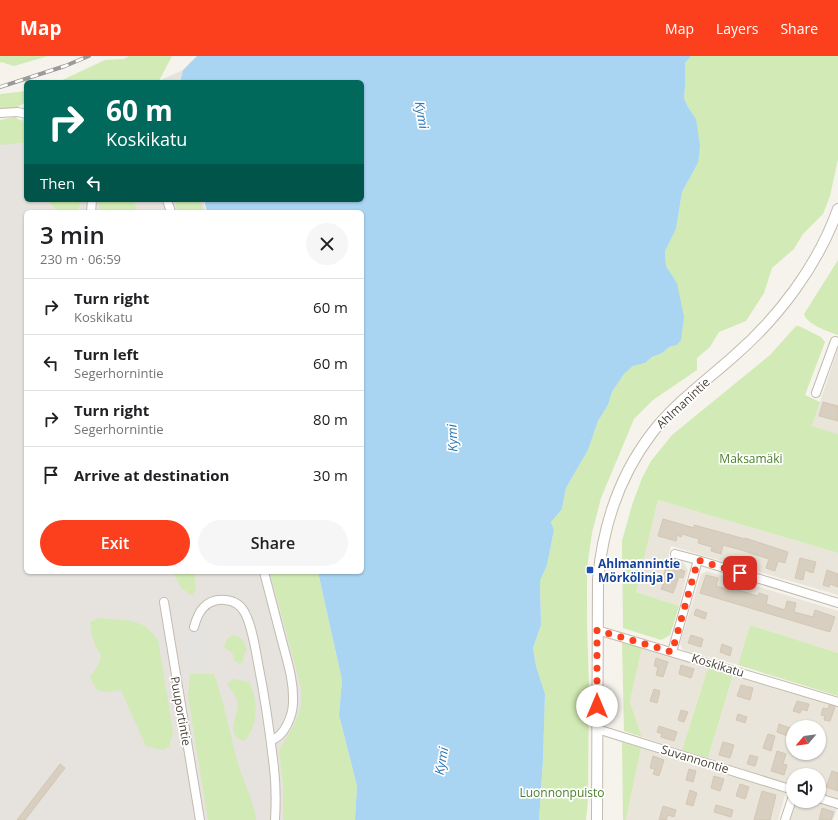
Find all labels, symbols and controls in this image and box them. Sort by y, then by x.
text: Map [20,15,61,41]
text: Map [665,19,694,38]
text: Layers [716,19,758,38]
text: Share [780,19,818,38]
text: 60 m [106,91,173,129]
icon: right [40,96,92,148]
water label: Kymi [411,100,433,131]
text: Koskikatu [106,127,187,151]
icon: left [83,172,105,194]
text: Then [40,173,75,193]
text: 3 min [40,218,105,251]
button: close [306,223,348,265]
text: 230 m · 06:59 [40,250,121,268]
text: Turn right [74,288,149,308]
icon: right [40,296,62,318]
text: 60 m [313,297,348,317]
text: Koskikatu [74,308,133,326]
text: Turn left [74,344,139,364]
icon: left [40,352,62,374]
text: 60 m [313,353,348,373]
text: Segerhornintie [74,364,164,382]
street label: Ahlmanintie [653,374,714,432]
text: Turn right [74,400,149,420]
icon: right [40,408,62,430]
text: 80 m [313,409,348,429]
text: Segerhornintie [74,420,164,438]
water label: Kymi [442,423,461,452]
park label: Maksamäki [719,450,783,467]
icon: arrive [40,464,62,486]
text: Arrive at destination [74,465,229,485]
text: 30 m [313,465,348,485]
button: Exit [40,520,190,566]
button: Share [198,520,348,566]
place label: Ahlmannintie Mörkölinja P [598,555,680,586]
pin [723,556,757,590]
icon: arrive [729,562,751,584]
marker: Ahlmannintie Mörkölinja P [585,565,595,575]
street label: Koskikatu [690,649,746,681]
street label: Puuportintie [167,675,196,747]
position arrow [576,685,618,727]
north arrow [786,720,826,760]
map controls [786,720,826,808]
street label: Suvannontie [659,741,731,777]
water label: Kymi [430,745,452,776]
button: sound [786,768,826,808]
park label: Luonnonpuisto [519,784,605,801]

